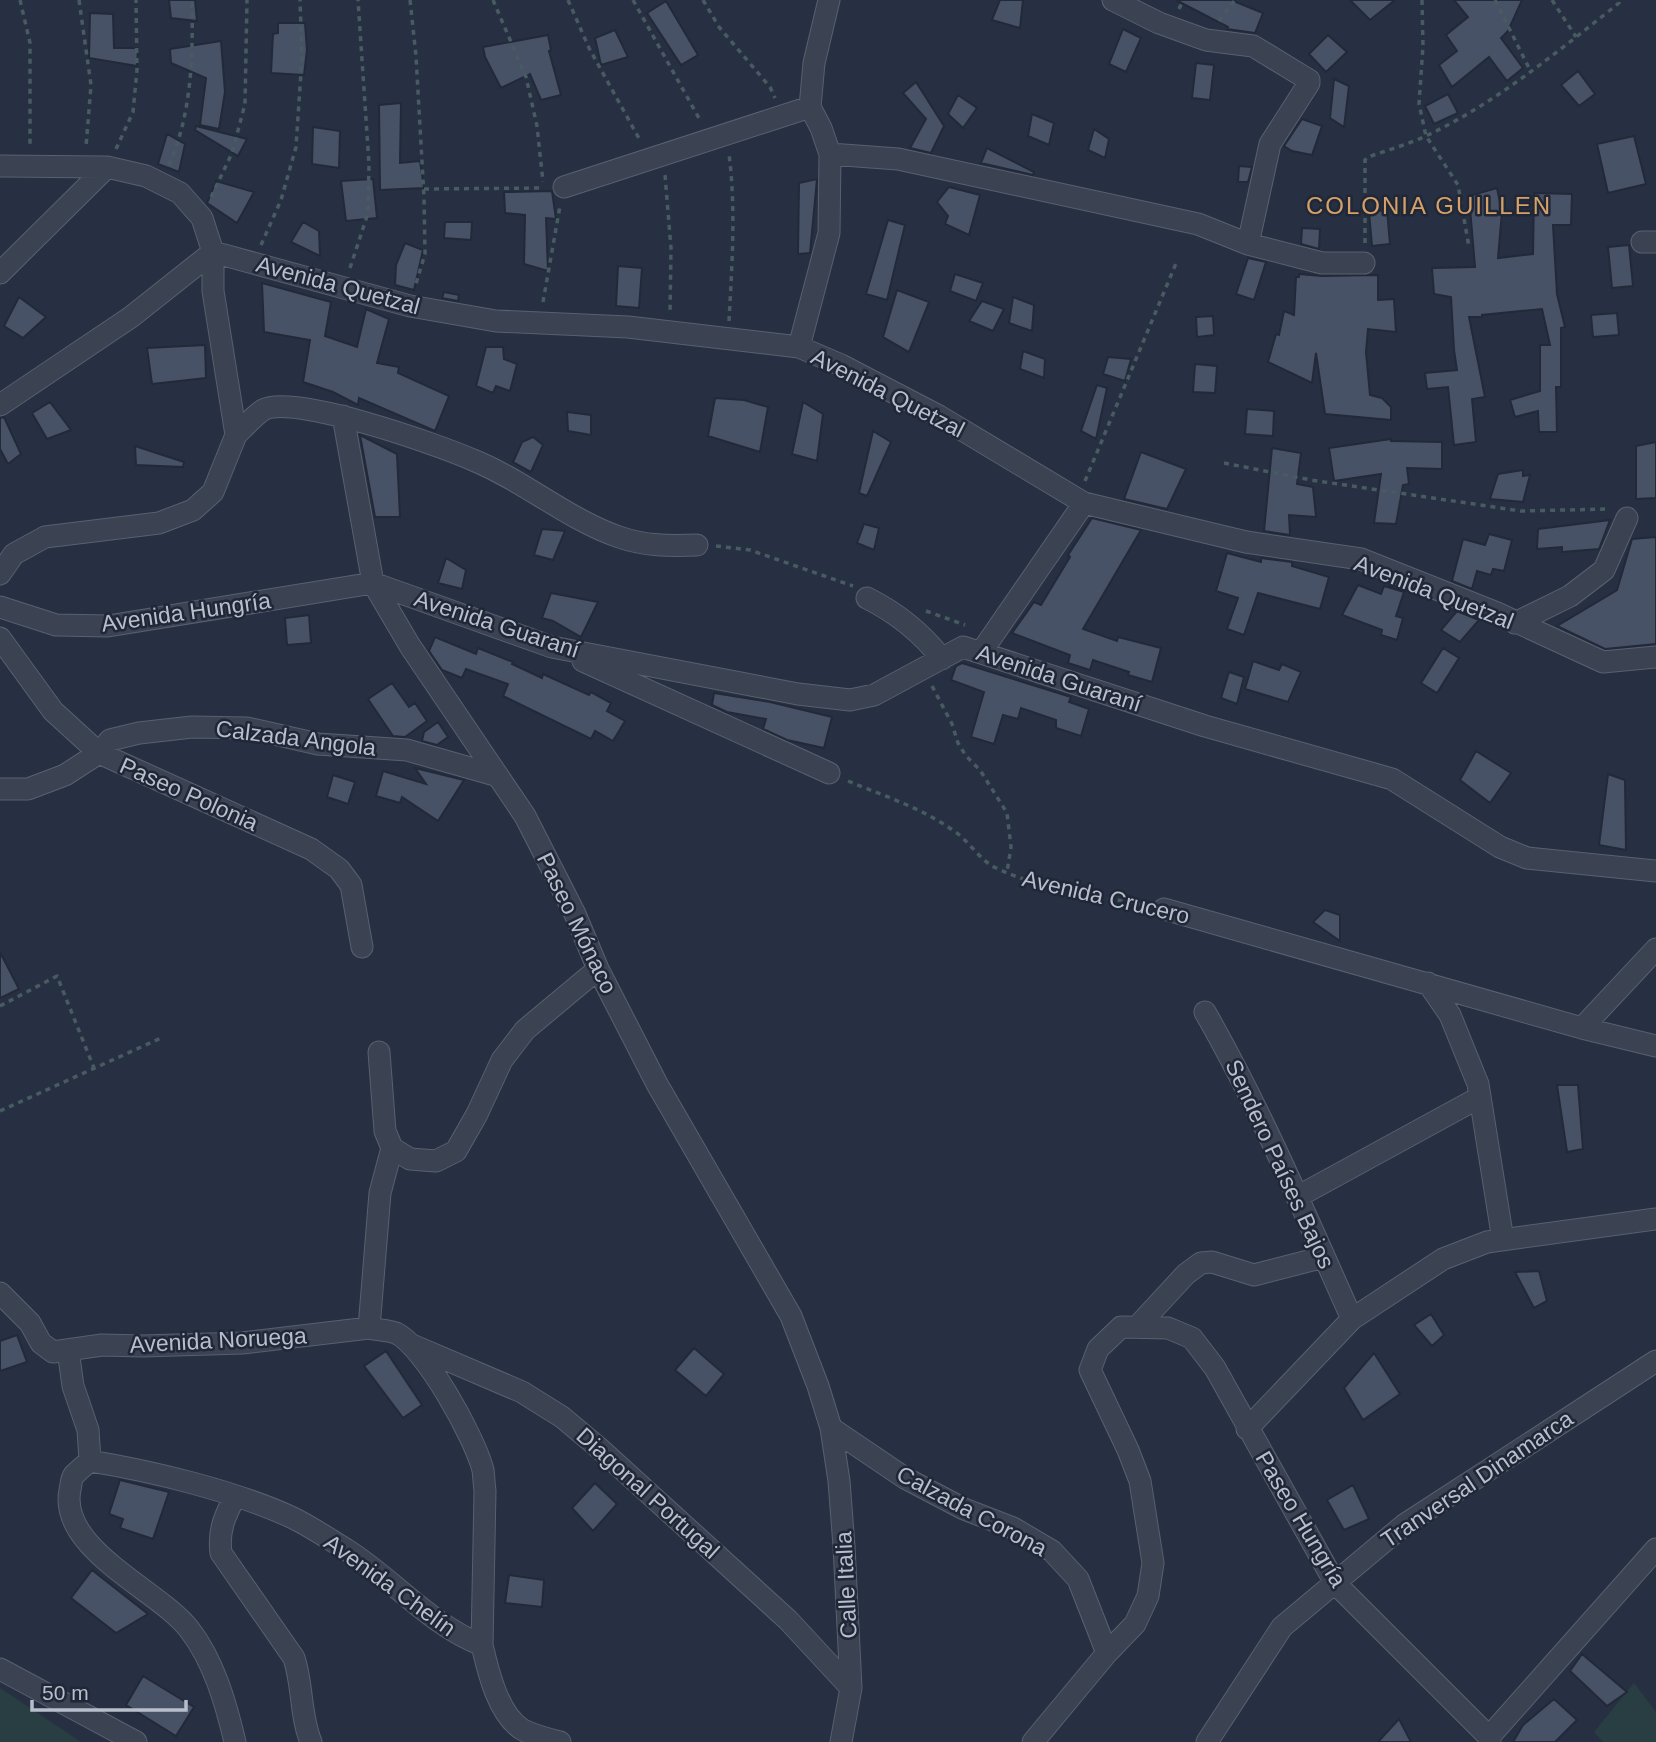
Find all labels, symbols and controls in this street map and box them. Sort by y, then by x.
district label: COLONIA GUILLEN [1306,192,1552,219]
street label: Avenida Quetzal [253,251,423,319]
street label: Avenida Quetzal [807,343,969,443]
street label: Avenida Quetzal [1351,550,1517,634]
street label: Avenida Guaraní [411,585,583,663]
street label: Avenida Hungría [100,587,273,637]
street label: Avenida Guaraní [973,639,1145,717]
street label: Calzada Angola [214,715,378,761]
street label: Paseo Polonia [116,752,262,836]
street label: Paseo Mónaco [532,848,622,998]
street label: Avenida Crucero [1020,865,1192,929]
street label: Sendero Países Bajos [1220,1055,1340,1273]
street label: Avenida Noruega [129,1322,307,1358]
street label: Tranversal Dinamarca [1376,1405,1578,1553]
street label: Diagonal Portugal [571,1422,725,1564]
street label: Paseo Hungría [1250,1447,1352,1592]
street label: Calzada Corona [893,1461,1052,1562]
street label: Avenida Chelín [319,1529,461,1641]
street label: Calle Italia [830,1530,862,1639]
scale bar [32,1668,186,1712]
text: 50 m [42,1681,89,1704]

